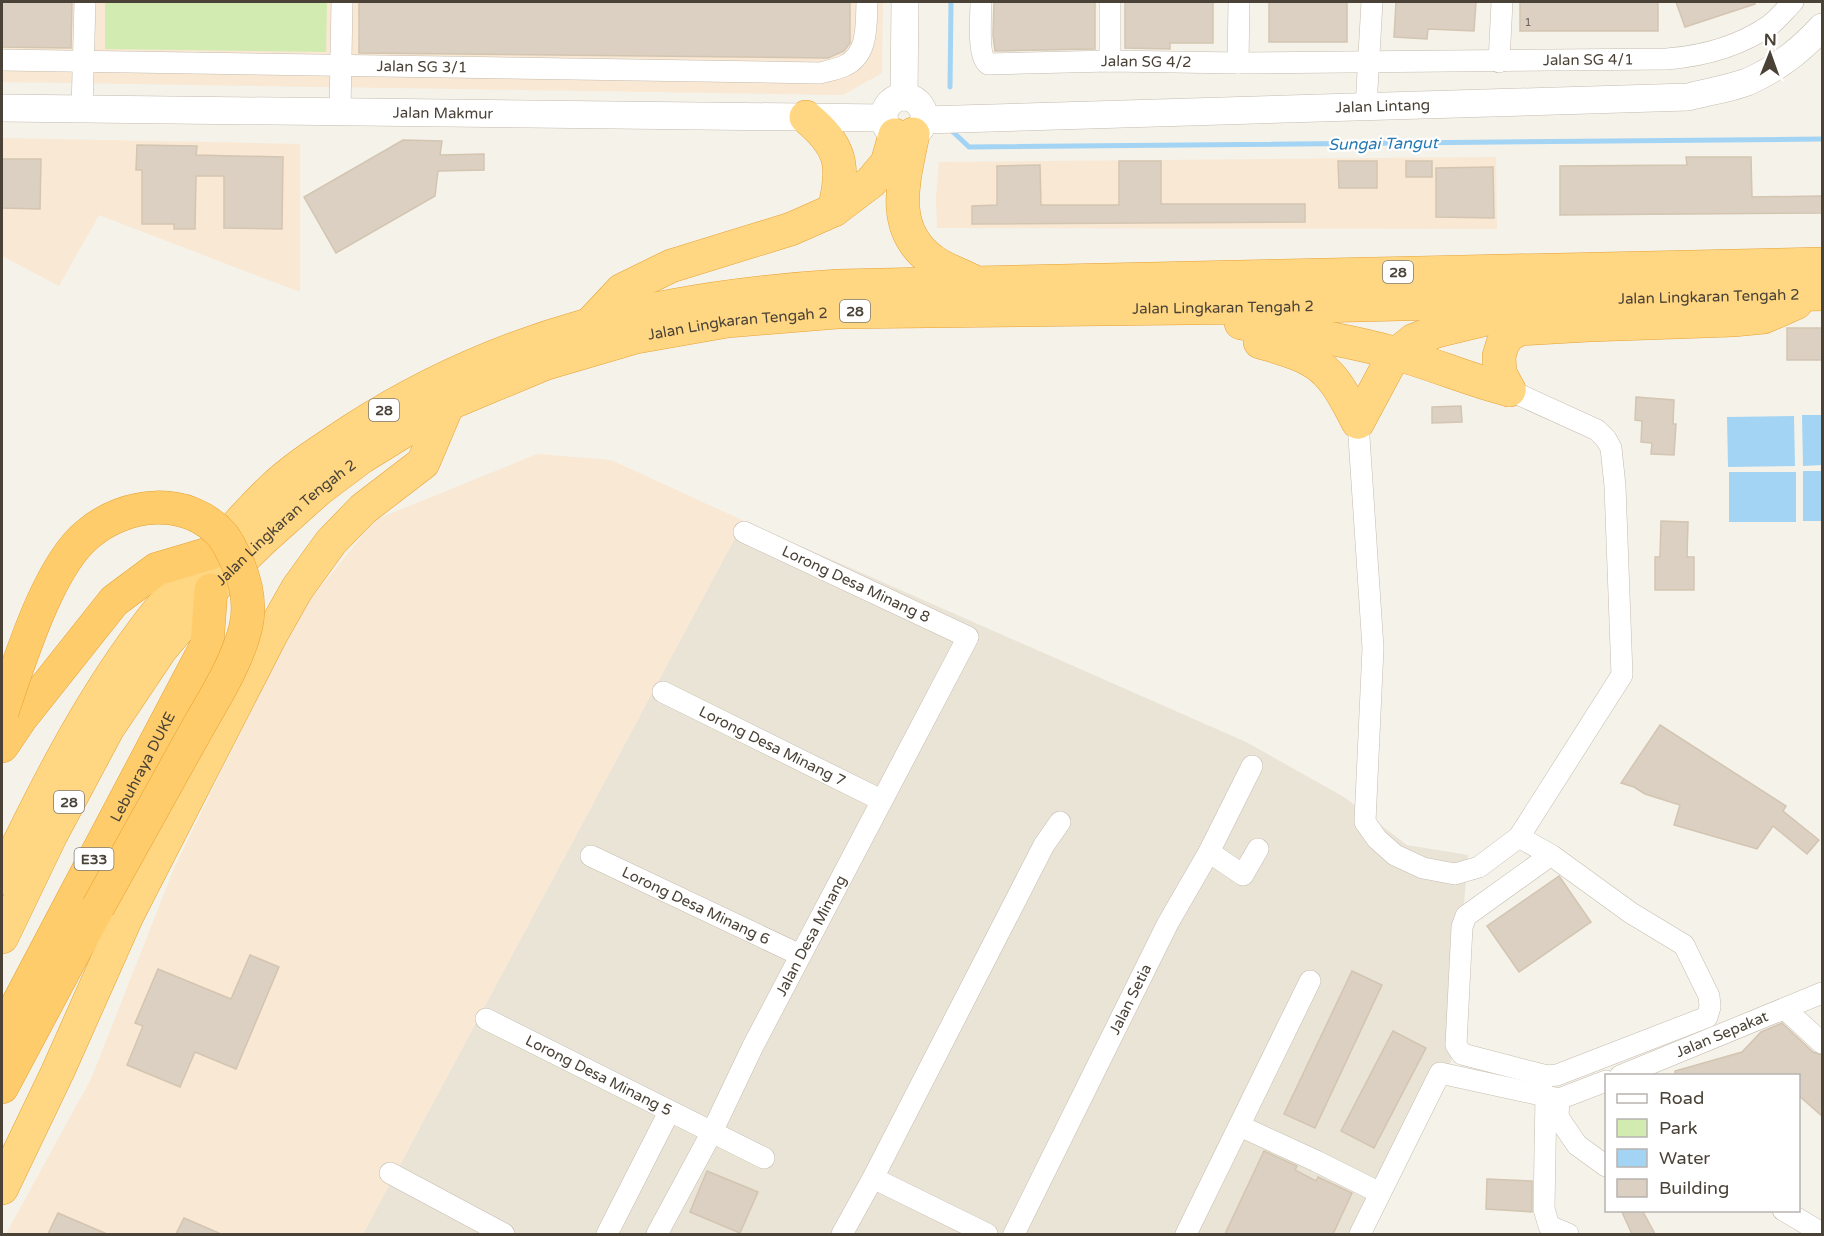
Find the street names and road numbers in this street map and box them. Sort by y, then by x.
street label: Jalan SG 4/1 [1543,50,1634,69]
street label: Jalan SG 4/2 [1101,52,1192,71]
street label: Jalan SG 3/1 [376,57,467,76]
street label: Jalan Lintang [1335,96,1430,117]
street label: Jalan Makmur [393,103,494,123]
road number: 28 [1383,261,1413,283]
street label: Jalan Lingkaran Tengah 2 [1618,286,1800,308]
street label: Jalan Lingkaran Tengah 2 [1132,297,1314,318]
road number: 28 [840,300,870,322]
street label: Jalan Lingkaran Tengah 2 [646,304,829,344]
road number: 28 [369,399,399,421]
street label: Jalan Lingkaran Tengah 2 [212,456,360,589]
street label: Lorong Desa Minang 8 [779,542,933,626]
street label: Lorong Desa Minang 7 [696,702,849,790]
street label: Lebuhraya DUKE [107,709,179,825]
road number: 28 [54,791,84,813]
road number: E33 [74,848,113,870]
street label: Lorong Desa Minang 6 [619,863,773,948]
street label: Jalan Desa Minang [772,872,850,999]
street label: Jalan Setia [1105,961,1155,1037]
street label: Jalan Sepakat [1673,1007,1771,1061]
street label: Lorong Desa Minang 5 [522,1031,675,1120]

